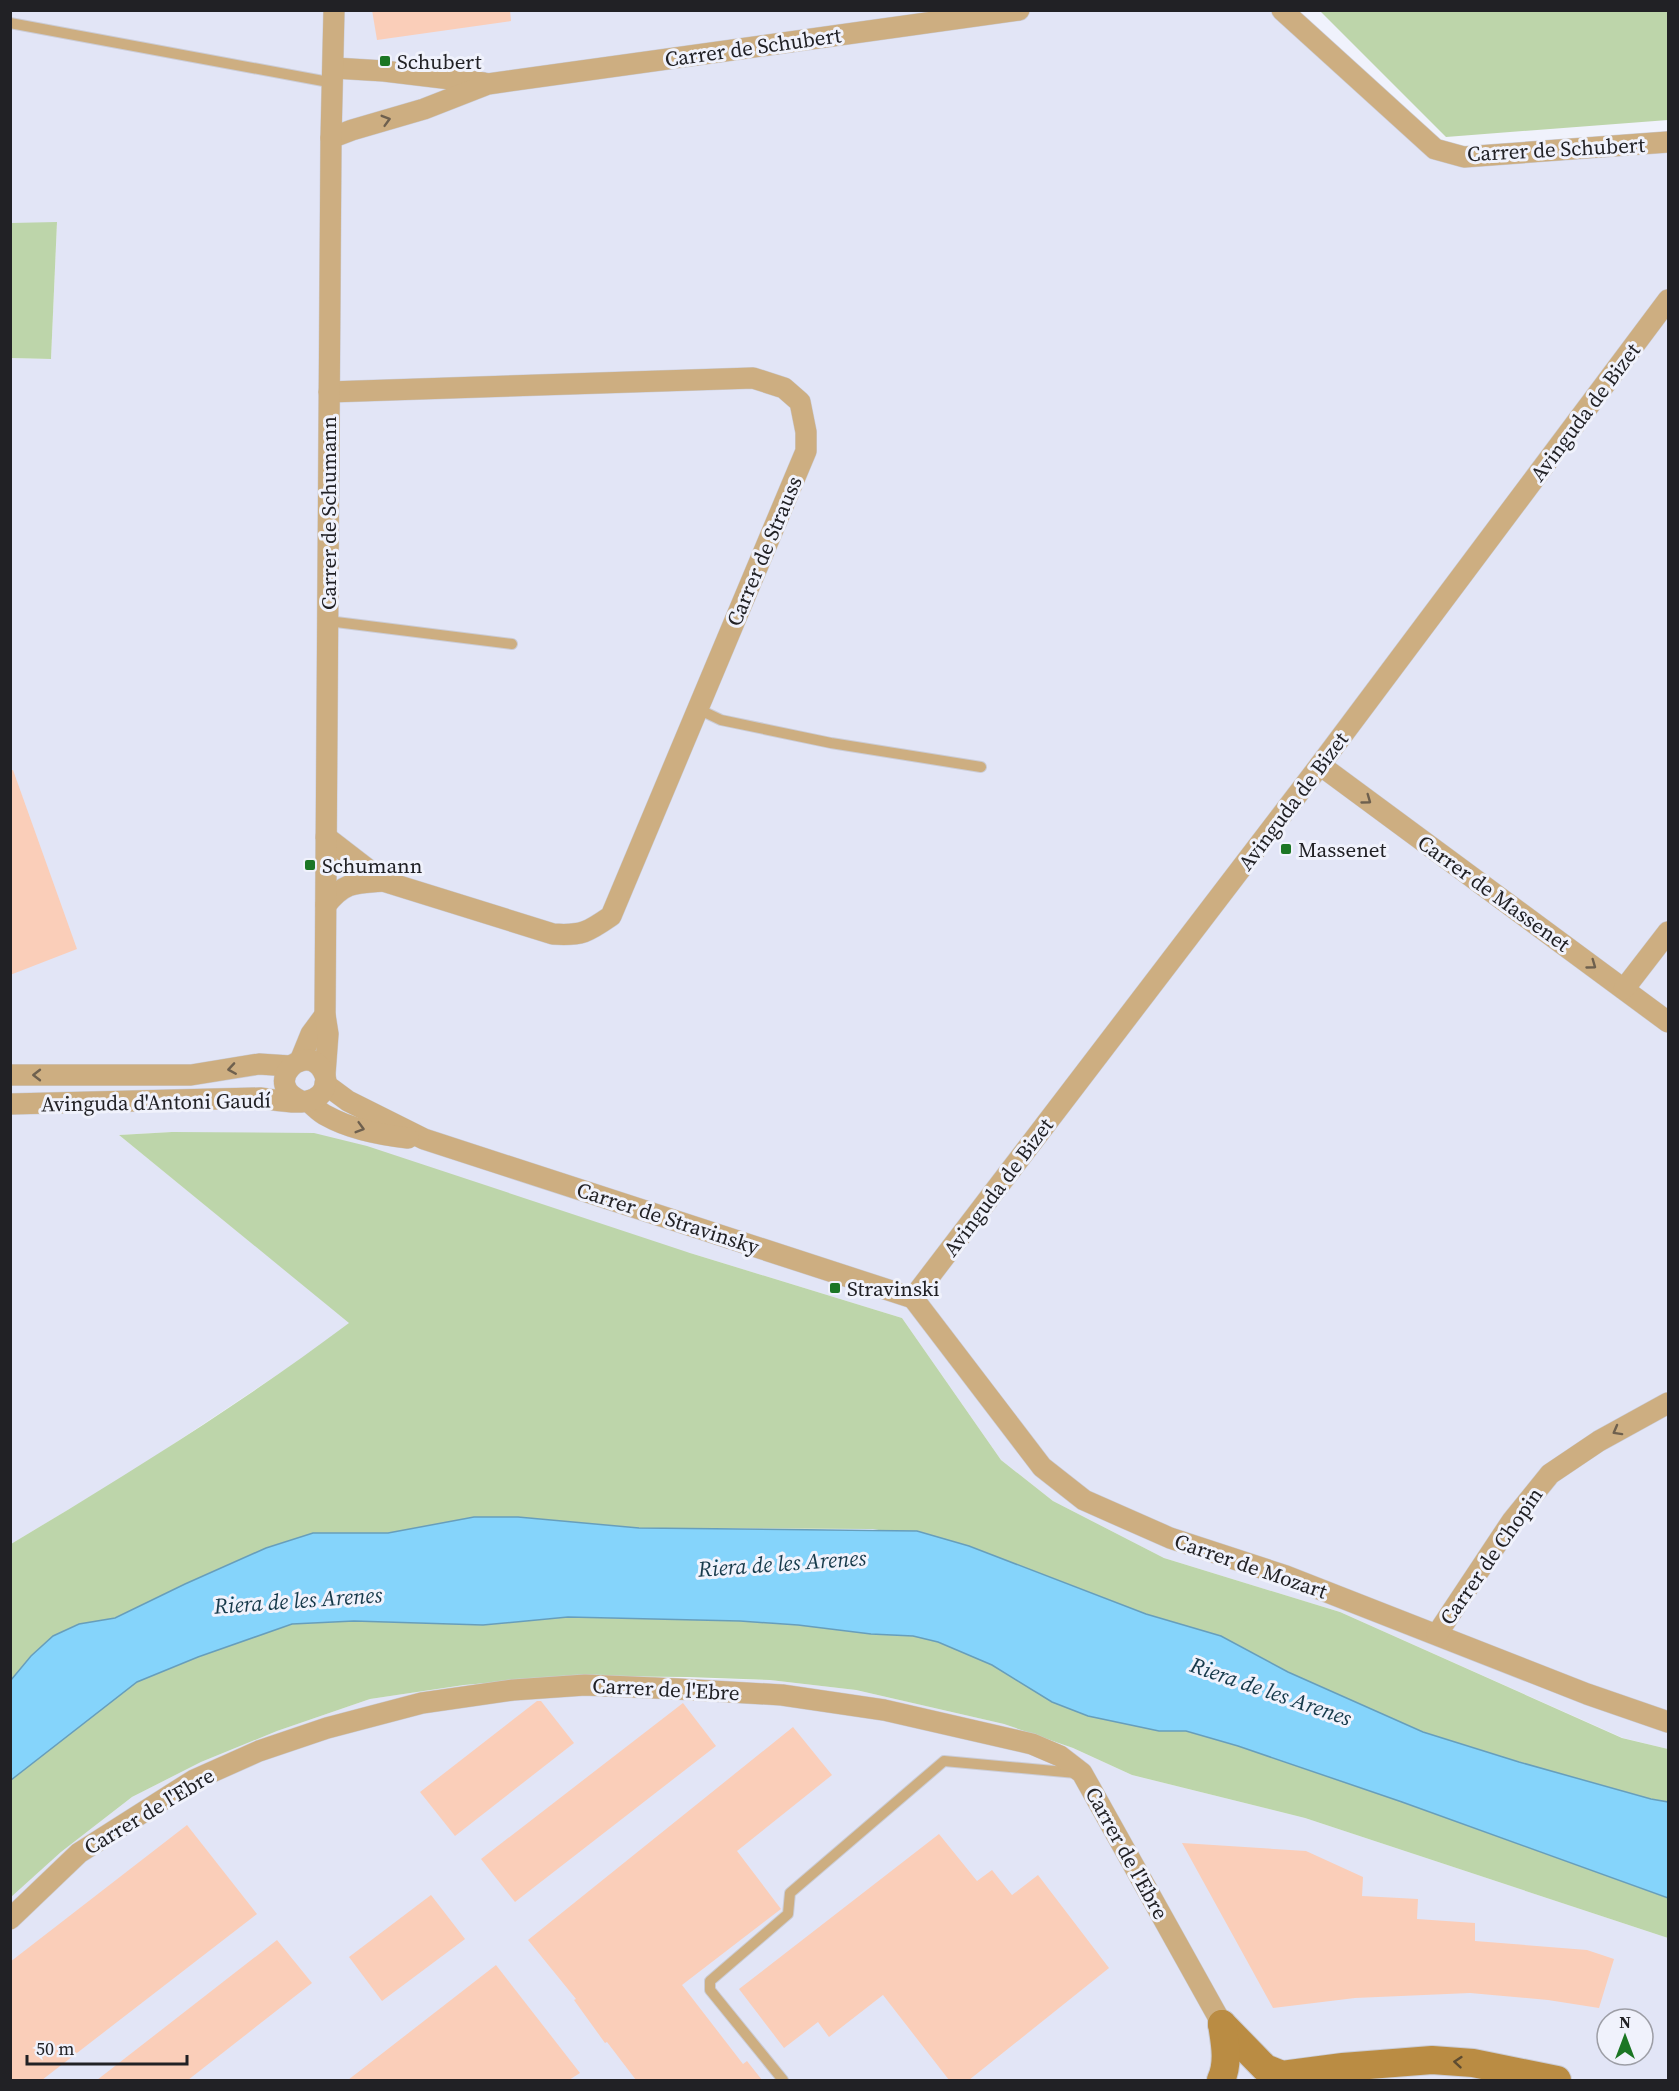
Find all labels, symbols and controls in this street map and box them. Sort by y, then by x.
street label: Carrer de Schubert [663,20,843,74]
place label: Schubert [397,47,482,76]
marker: Schubert [378,54,392,68]
one-way arrow [380,115,391,127]
street label: Carrer de Schubert [1466,130,1646,168]
street label: Avinguda de Bizet [1523,337,1647,487]
street label: Carrer de Schumann [314,416,343,610]
street label: Carrer de Strauss [719,471,809,631]
street label: Avinguda de Bizet [1231,726,1355,876]
one-way arrow [1361,793,1372,804]
street label: Carrer de Massenet [1412,828,1576,958]
place label: Massenet [1298,835,1387,864]
marker: Massenet [1279,842,1293,856]
place label: Schumann [322,851,423,880]
marker: Schumann [303,858,317,872]
one-way arrow [1585,958,1596,969]
one-way arrow [227,1062,237,1074]
one-way arrow [33,1069,42,1081]
street label: Avinguda d'Antoni Gaudí [41,1085,271,1119]
street label: Avinguda de Bizet [936,1112,1060,1262]
one-way arrow [355,1120,365,1133]
street label: Carrer de Stravinsky [573,1175,763,1261]
place label: Stravinski [847,1274,940,1303]
marker: Stravinski [828,1281,842,1295]
one-way arrow [1613,1424,1623,1435]
street label: Carrer de Chopin [1433,1481,1549,1631]
street label: Carrer de Mozart [1171,1526,1331,1606]
water label: Riera de les Arenes [696,1542,867,1584]
water label: Riera de les Arenes [212,1579,383,1621]
water label: Riera de les Arenes [1185,1649,1356,1733]
street label: Carrer de l'Ebre [592,1671,740,1707]
street label: Carrer de l'Ebre [78,1761,220,1861]
street label: Carrer de l'Ebre [1079,1782,1175,1924]
north arrow [1595,2007,1655,2067]
text: N [1619,2011,1631,2033]
scale bar [27,2028,188,2066]
text: 50 m [36,2036,74,2061]
one-way arrow [1453,2056,1462,2069]

